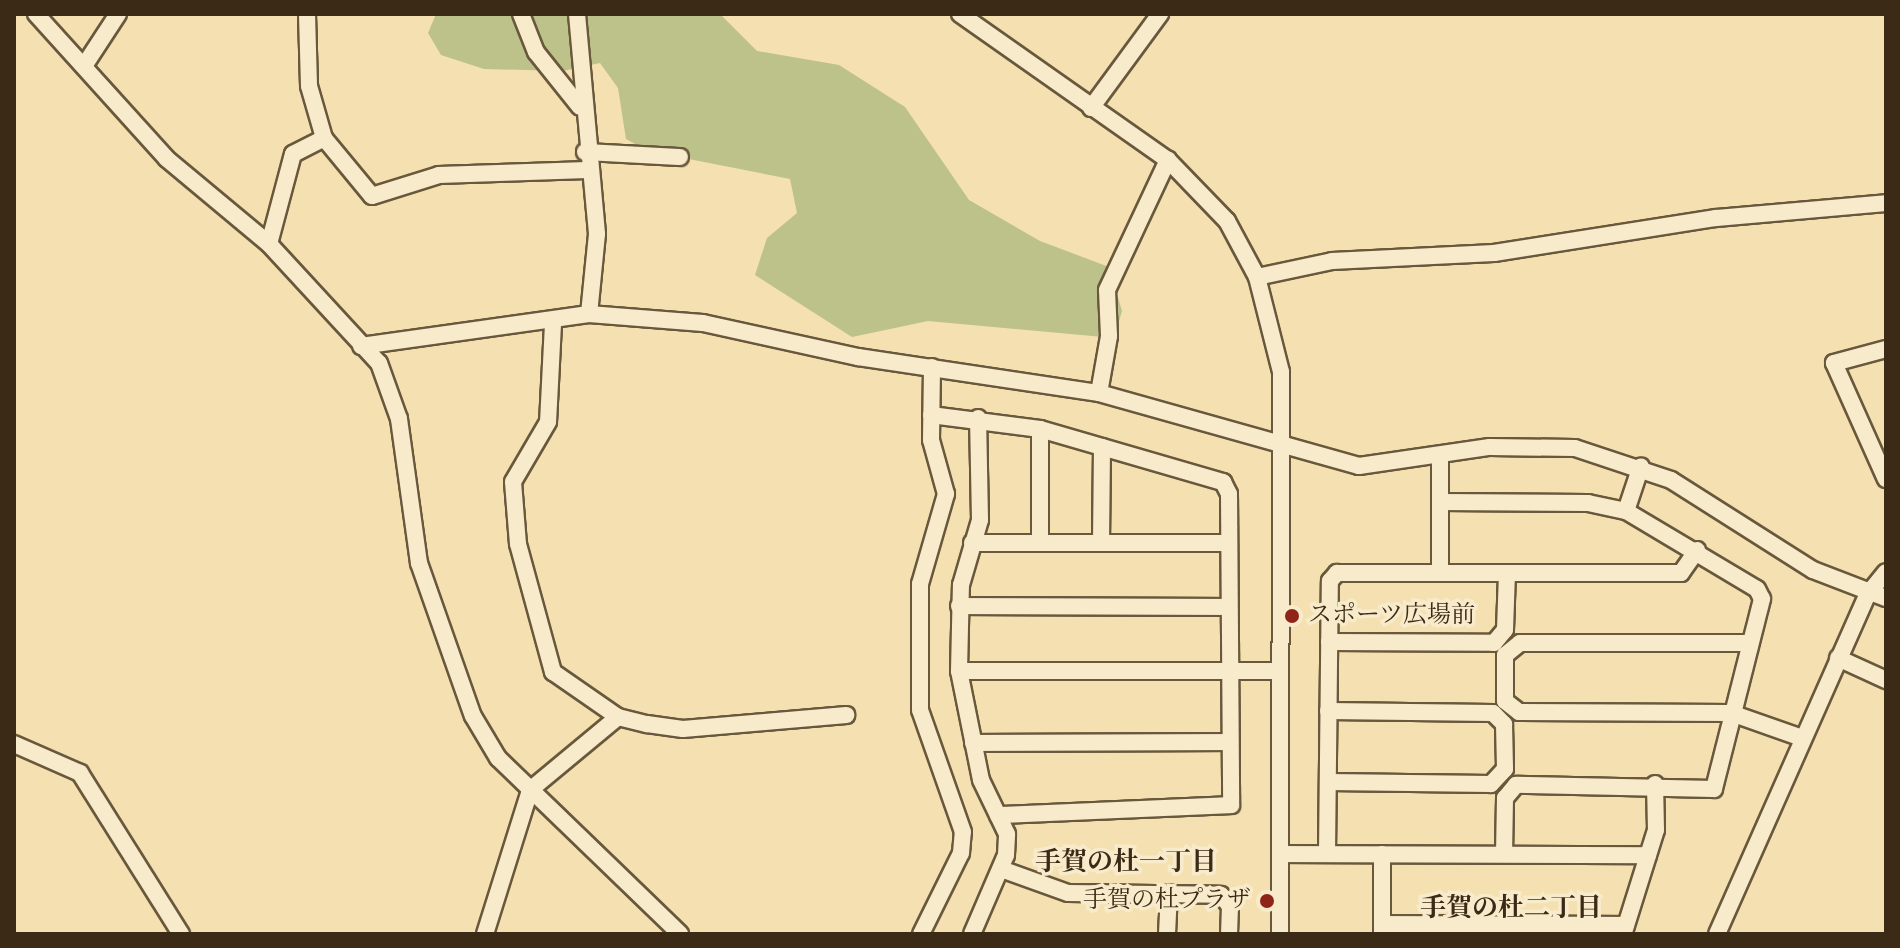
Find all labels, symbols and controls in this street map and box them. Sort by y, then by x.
place label: スポーツ広場前 [1308,602,1476,630]
marker: スポーツ広場前 [1283,607,1301,625]
district label: 手賀の杜一丁目 [1035,847,1217,879]
place label: 手賀の杜プラザ [1083,887,1251,915]
marker: 手賀の杜プラザ [1258,892,1276,910]
district label: 手賀の杜二丁目 [1420,893,1602,925]

